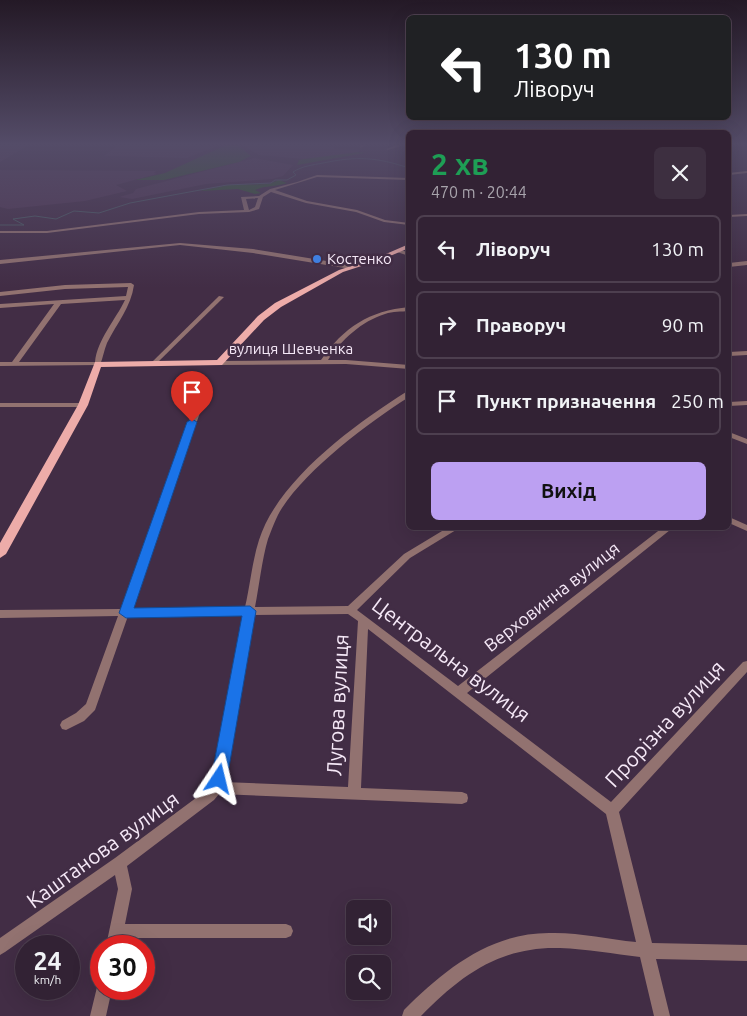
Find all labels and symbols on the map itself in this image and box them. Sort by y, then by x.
place label: Костенко [327,250,392,267]
marker: Костенко [311,253,323,265]
street label: вулиця Шевченка [229,340,353,357]
pin [171,371,213,422]
street label: Верховинна вулиця [480,537,623,655]
street label: Центральна вулиця [368,592,535,726]
street label: Лугова вулиця [321,633,353,777]
street label: Прорізна вулиця [600,655,729,791]
position arrow [192,752,244,804]
street label: Каштанова вулиця [22,786,183,912]
speed limit sign: 30 [90,935,155,1000]

